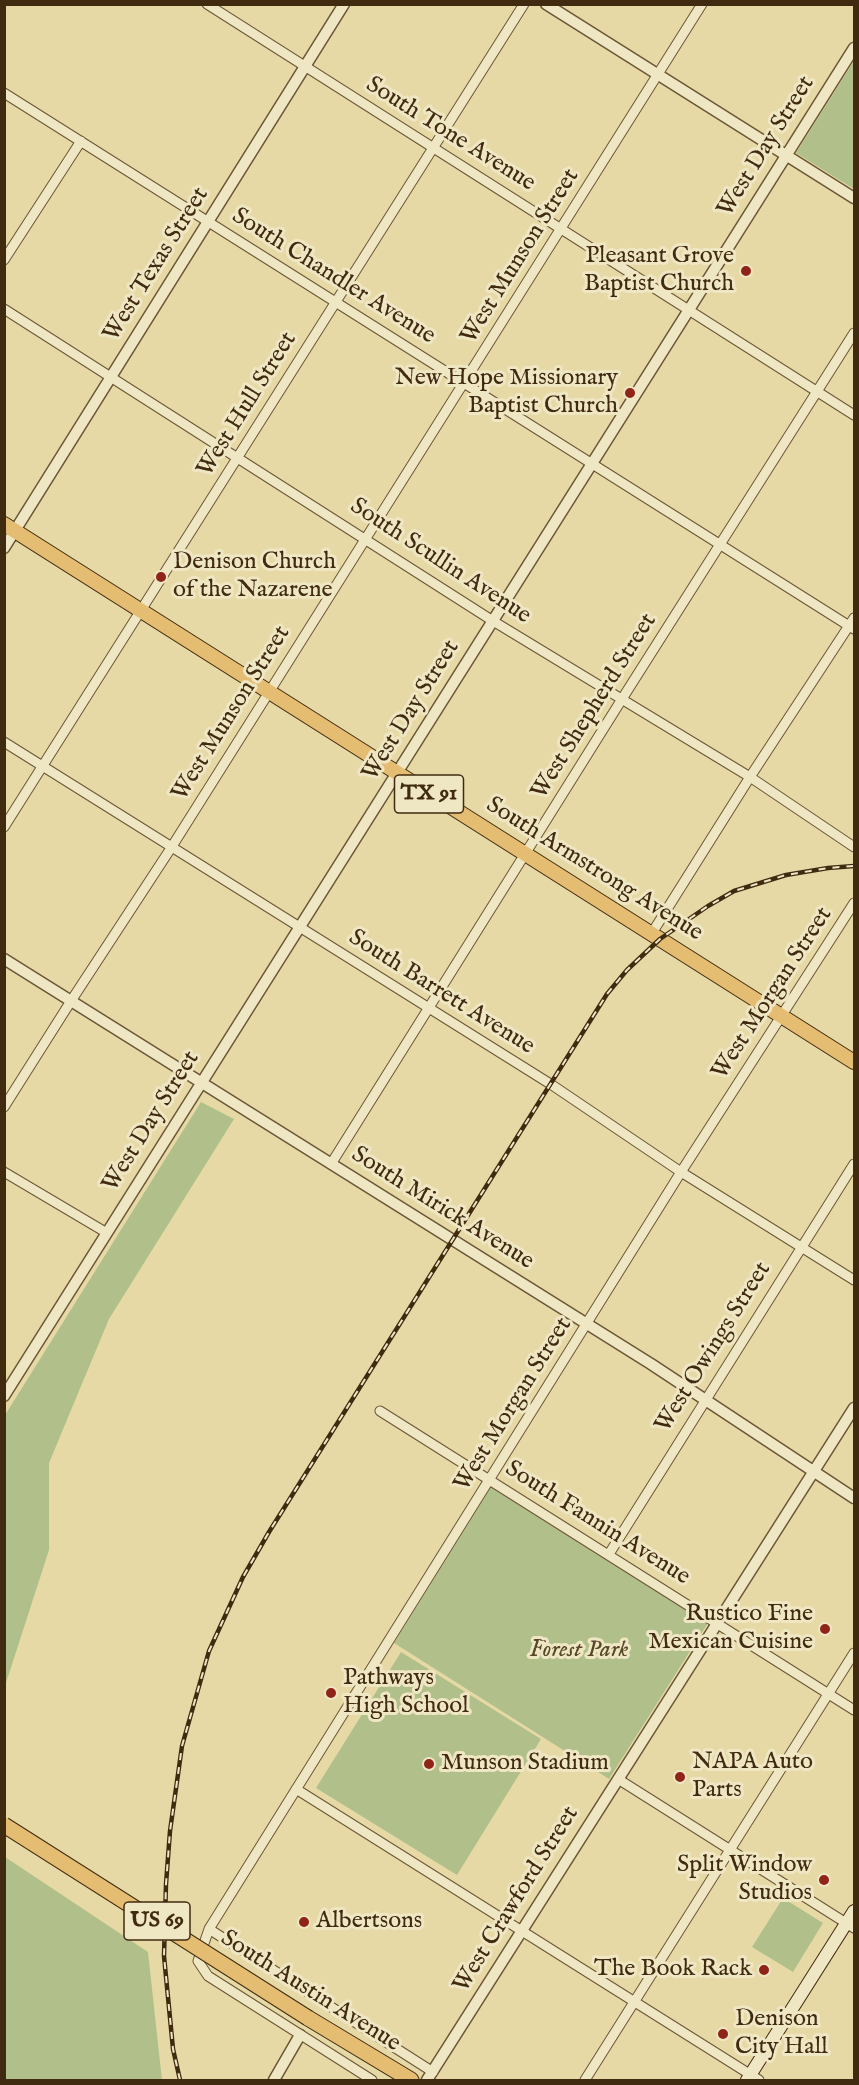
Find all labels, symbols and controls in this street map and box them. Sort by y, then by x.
street label: South Tone Avenue [360,71,540,199]
street label: West Day Street [712,71,822,223]
street label: West Munson Street [456,164,586,350]
street label: West Texas Street [98,183,216,347]
street label: South Chandler Avenue [226,203,440,351]
place label: Pleasant Grove Baptist Church [584,243,734,299]
marker: Pleasant Grove Baptist Church [739,264,753,278]
street label: West Hull Street [192,327,304,483]
place label: New Hope Missionary Baptist Church [395,365,618,421]
marker: New Hope Missionary Baptist Church [623,386,637,400]
street label: South Scullin Avenue [344,493,536,631]
place label: Denison Church of the Nazarene [173,549,336,605]
marker: Denison Church of the Nazarene [154,570,168,584]
street label: West Shepherd Street [526,609,664,805]
street label: West Munson Street [167,621,297,807]
street label: West Day Street [357,635,467,787]
road number: TX 91 [394,775,464,813]
street label: South Armstrong Avenue [480,792,708,948]
street label: West Morgan Street [707,902,839,1086]
street label: South Barrett Avenue [343,924,539,1062]
street label: West Day Street [97,1046,207,1198]
street label: South Mirick Avenue [345,1141,539,1277]
street label: West Owings Street [650,1257,778,1439]
street label: West Morgan Street [449,1313,579,1497]
street label: South Fannin Avenue [499,1455,695,1593]
place label: Rustico Fine Mexican Cuisine [648,1601,813,1657]
marker: Rustico Fine Mexican Cuisine [818,1622,832,1636]
park label: Forest Park [530,1637,628,1665]
place label: Pathways High School [343,1665,469,1721]
marker: Pathways High School [324,1686,338,1700]
place label: NAPA Auto Parts [692,1749,813,1805]
place label: Munson Stadium [441,1750,609,1778]
marker: Munson Stadium [422,1757,436,1771]
marker: NAPA Auto Parts [673,1770,687,1784]
street label: West Crawford Street [448,1802,586,1998]
place label: Split Window Studios [677,1852,812,1908]
marker: Split Window Studios [817,1873,831,1887]
road number: US 69 [124,1902,190,1940]
place label: Albertsons [316,1908,422,1936]
marker: Albertsons [297,1915,311,1929]
street label: South Austin Avenue [215,1925,405,2059]
place label: The Book Rack [594,1956,752,1984]
marker: The Book Rack [757,1963,771,1977]
place label: Denison City Hall [735,2006,828,2062]
marker: Denison City Hall [716,2027,730,2041]

